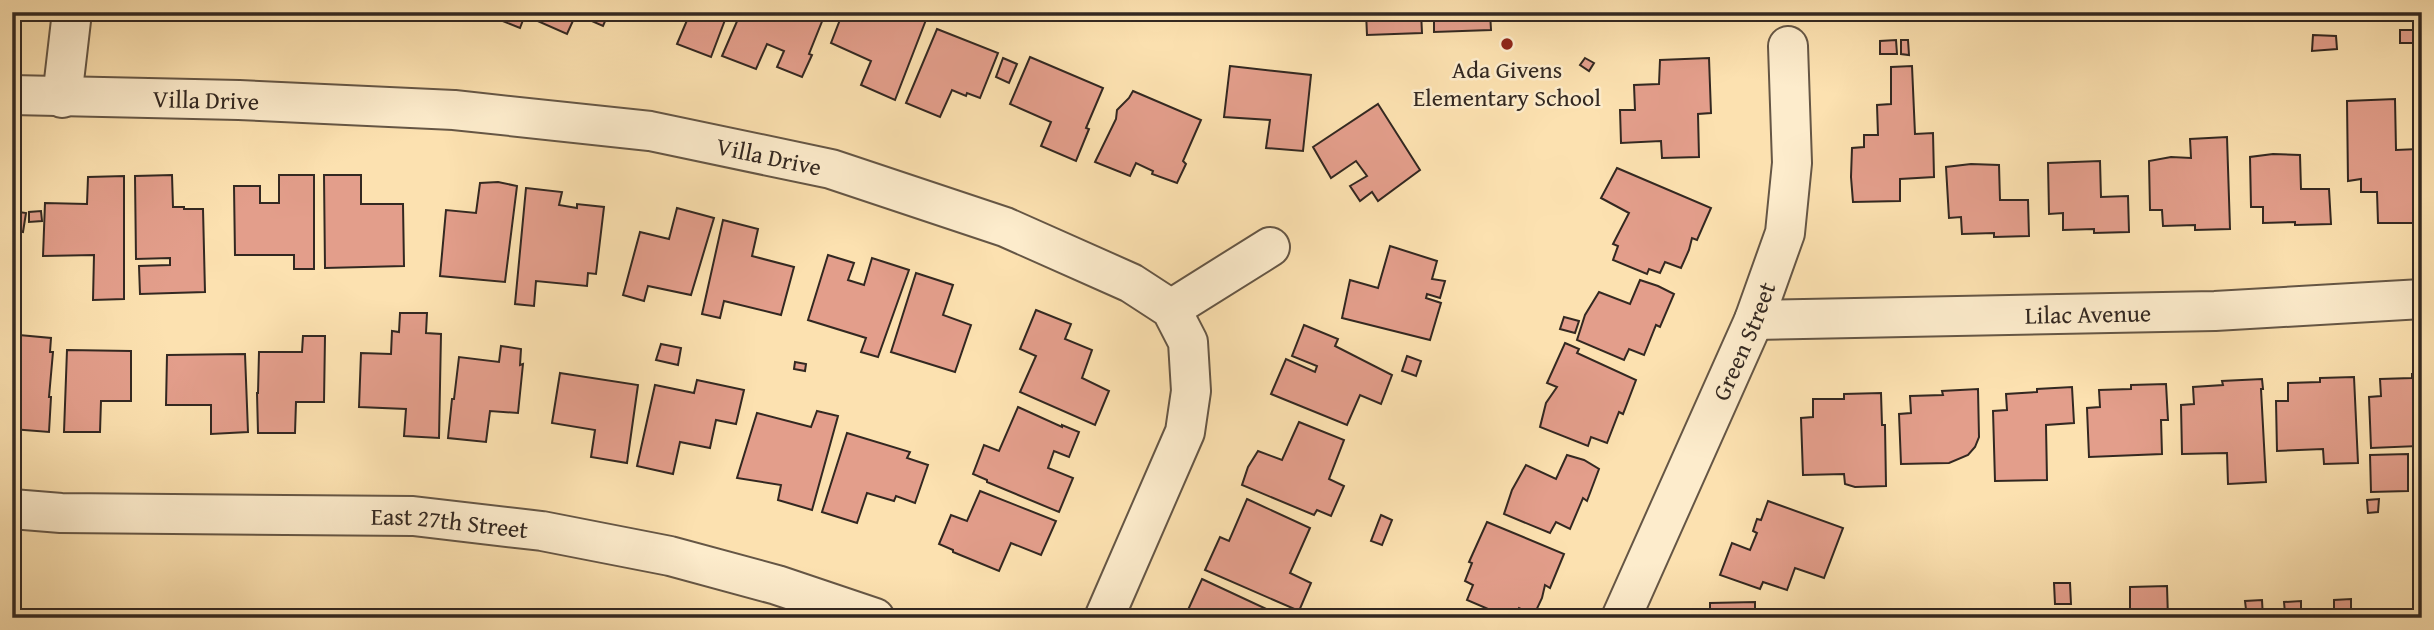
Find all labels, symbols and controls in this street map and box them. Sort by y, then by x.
marker: Ada Givens Elementary School [1499,36,1515,52]
place label: Ada Givens Elementary School [1413,52,1601,115]
street label: Villa Drive [152,81,260,118]
street label: Villa Drive [713,128,825,184]
street label: Green Street [1703,276,1784,406]
street label: Lilac Avenue [2024,295,2151,332]
street label: East 27th Street [371,498,531,547]

